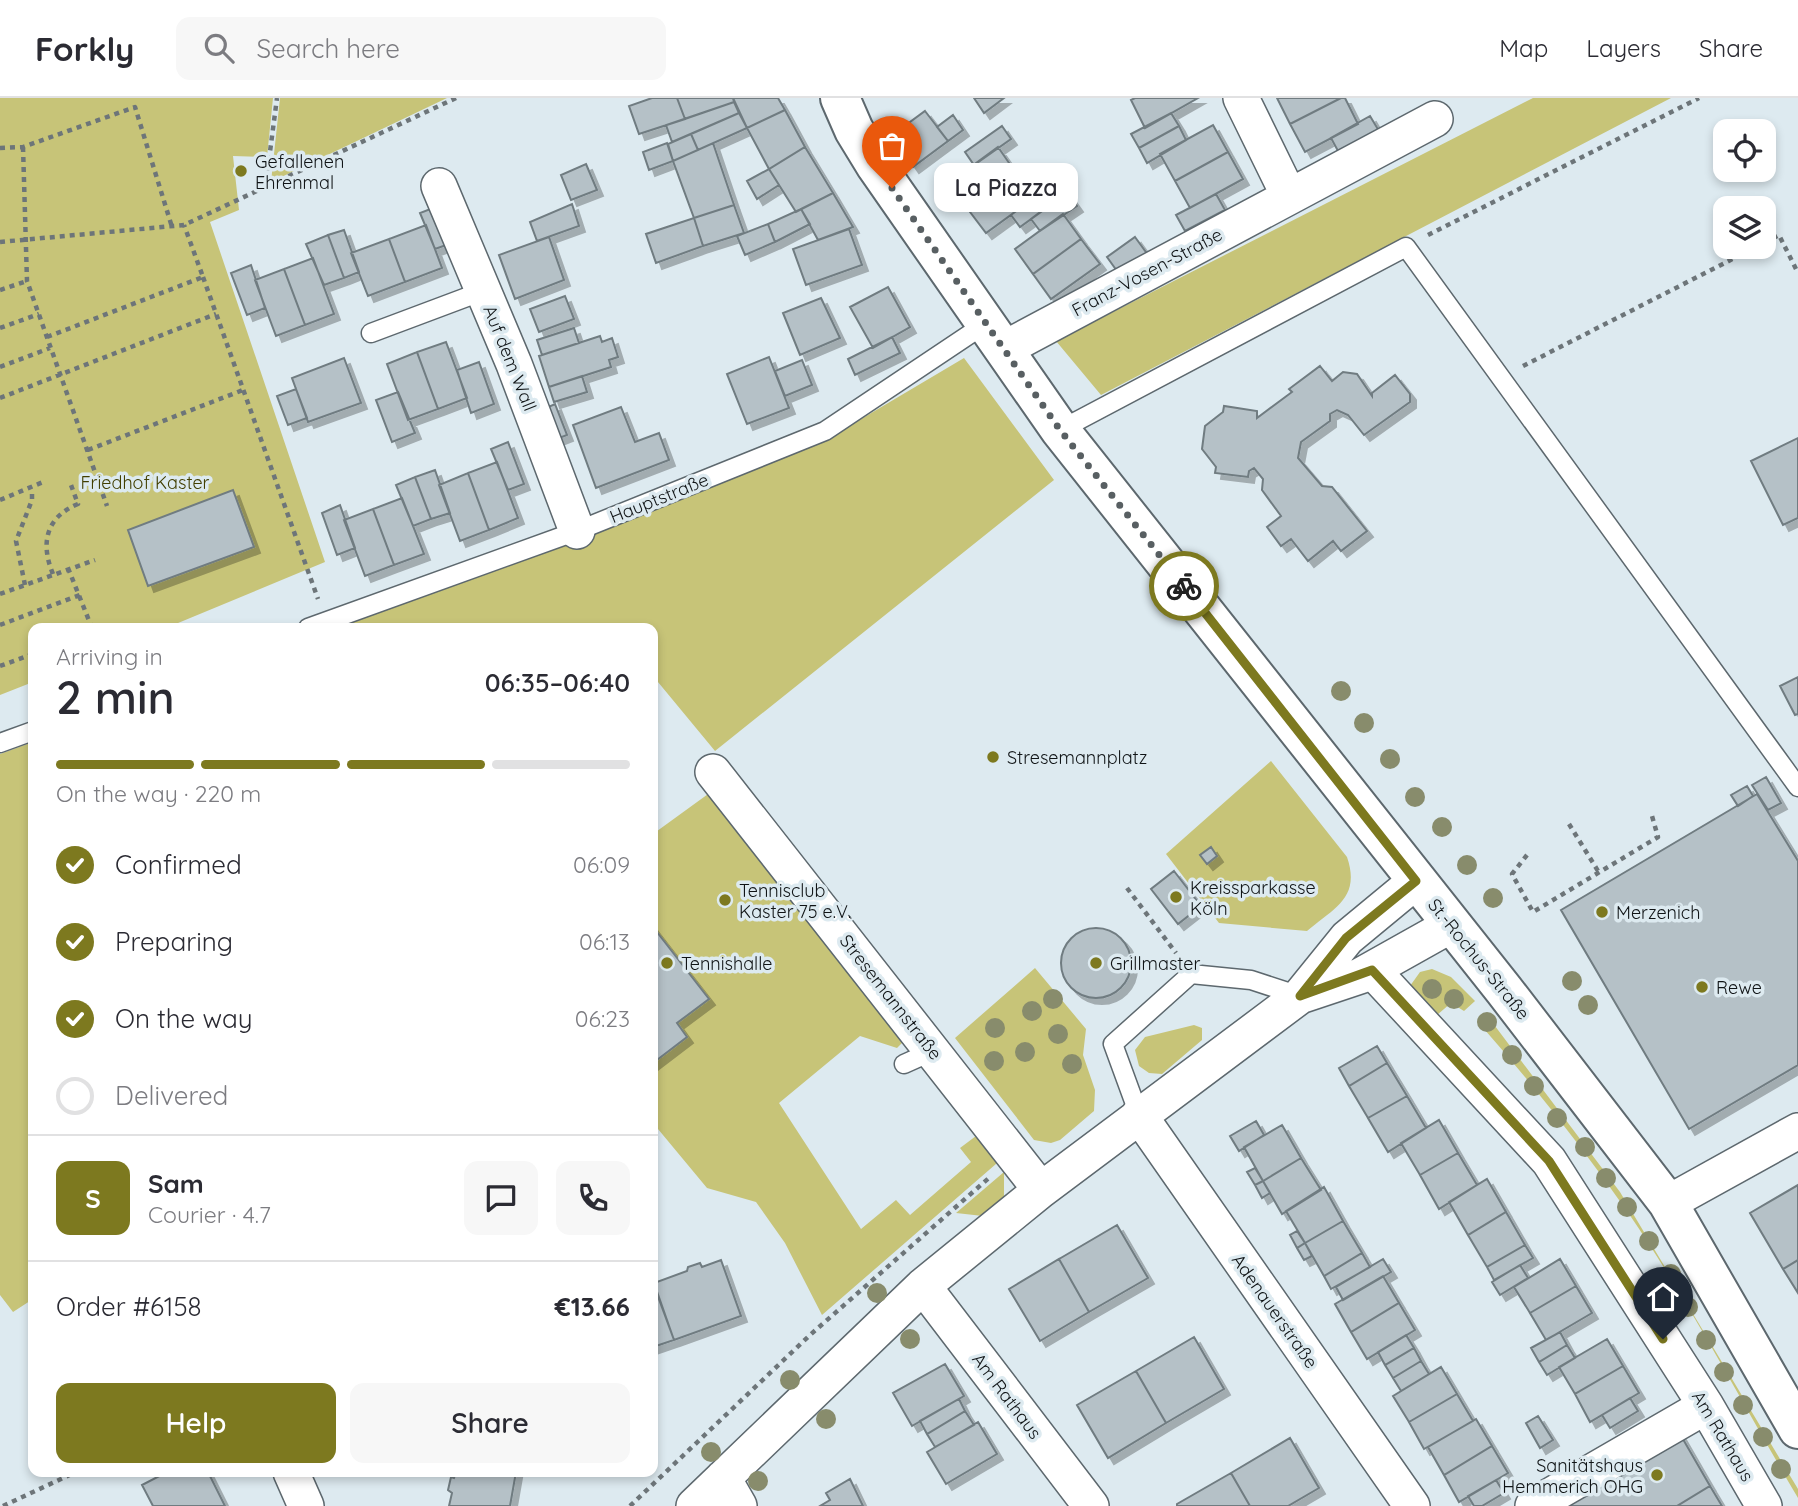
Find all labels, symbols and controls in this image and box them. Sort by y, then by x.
search box [176,17,666,80]
text: Forkly [35,28,134,69]
icon: search [200,29,238,67]
text: Search here [256,32,400,65]
text: Map [1499,33,1548,63]
text: Layers [1586,33,1661,63]
text: Share [1699,33,1763,63]
pin [862,116,922,188]
map controls [1713,119,1776,259]
button: locate [1713,119,1776,182]
icon: bag [873,127,911,165]
place label: Gefallenen Ehrenmal [255,150,344,194]
marker: Gefallenen Ehrenmal [233,163,249,179]
callout: La Piazza [934,164,1078,212]
text: La Piazza [954,173,1058,202]
button: layers [1713,196,1776,259]
street label: Franz-Vosen-Straße [1068,223,1226,321]
street label: Auf dem Wall [478,302,542,414]
street label: Hauptstraße [606,468,712,528]
park label: Friedhof Kaster [81,471,210,494]
courier [1149,551,1219,621]
icon: bike [1165,567,1203,605]
text: Arriving in [56,642,163,671]
text: 06:35–06:40 [485,666,630,699]
text: 2 min [56,668,175,726]
place label: Stresemannplatz [1007,746,1147,769]
marker: Stresemannplatz [985,749,1001,765]
text: On the way · 220 m [56,779,261,808]
icon: check [56,846,94,884]
text: Confirmed [115,848,242,881]
text: 06:09 [573,850,630,879]
place label: Kreissparkasse Köln [1190,876,1316,920]
place label: Tennisclub Kaster 75 e.V. [739,879,851,923]
marker: Kreissparkasse Köln [1168,889,1184,905]
marker: Tennisclub Kaster 75 e.V. [717,892,733,908]
street label: St.-Rochus-Straße [1423,894,1535,1024]
place label: Merzenich [1616,901,1700,924]
marker: Merzenich [1594,904,1610,920]
icon: check [56,923,94,961]
text: Preparing [115,925,233,958]
text: 06:13 [579,927,630,956]
street label: Stresemannstraße [835,930,947,1064]
place label: Tennishalle [681,952,772,975]
place label: Grillmaster [1110,952,1201,975]
marker: Tennishalle [659,955,675,971]
marker: Grillmaster [1088,955,1104,971]
place label: Rewe [1716,976,1762,999]
marker: Rewe [1694,979,1710,995]
icon: check [56,1000,94,1038]
text: On the way [115,1002,253,1035]
text: 06:23 [575,1004,630,1033]
text: Delivered [115,1079,228,1112]
button: chat [464,1161,538,1235]
button: phone [556,1161,630,1235]
text: Sam [148,1167,204,1200]
text: S [85,1182,101,1215]
text: Courier · 4.7 [148,1200,271,1229]
street label: Adenauerstraße [1227,1249,1323,1373]
pin [1633,1267,1693,1339]
icon: home [1644,1278,1682,1316]
text: Order #6158 [56,1290,202,1323]
text: €13.66 [554,1290,630,1323]
street label: Am Rathaus [967,1348,1047,1444]
button: Help [56,1383,336,1463]
button: Share [350,1383,630,1463]
street label: Am Rathaus [1687,1386,1759,1486]
place label: Sanitätshaus Hemmerich OHG [1502,1454,1643,1498]
marker: Sanitätshaus Hemmerich OHG [1649,1467,1665,1483]

